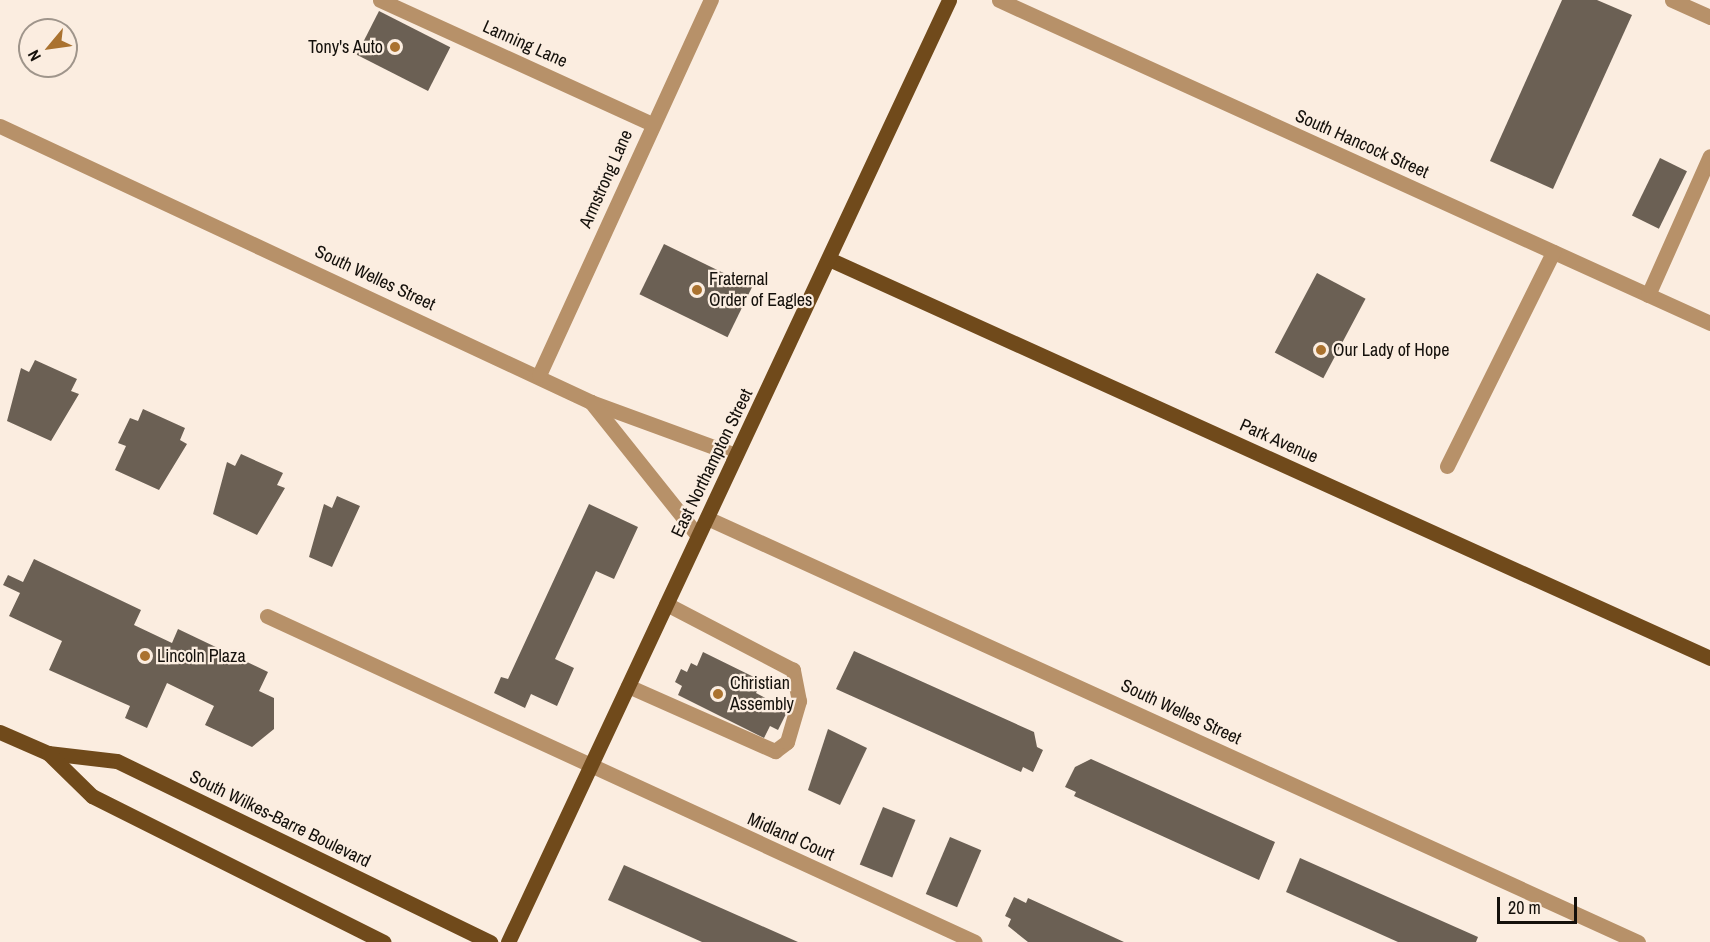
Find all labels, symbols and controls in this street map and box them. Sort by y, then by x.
street label: Lanning Lane [479,16,571,72]
north arrow [18,18,78,78]
place label: Tony's Auto [307,36,383,58]
marker: Tony's Auto [388,40,402,54]
text: N [22,46,46,65]
street label: South Hancock Street [1292,105,1432,183]
street label: Armstrong Lane [575,127,637,231]
street label: South Welles Street [311,241,439,315]
place label: Fraternal Order of Eagles [709,269,812,312]
marker: Fraternal Order of Eagles [690,283,704,297]
place label: Our Lady of Hope [1333,339,1450,361]
marker: Our Lady of Hope [1314,343,1328,357]
street label: East Northampton Street [667,385,757,541]
street label: Park Avenue [1236,414,1322,468]
place label: Lincoln Plaza [157,645,246,667]
marker: Lincoln Plaza [138,649,152,663]
place label: Christian Assembly [730,673,794,716]
street label: South Welles Street [1117,675,1245,749]
marker: Christian Assembly [711,687,725,701]
street label: South Wilkes-Barre Boulevard [186,766,374,872]
street label: Midland Court [744,808,838,866]
scale bar [1500,885,1580,923]
text: 20 m [1508,895,1541,920]

